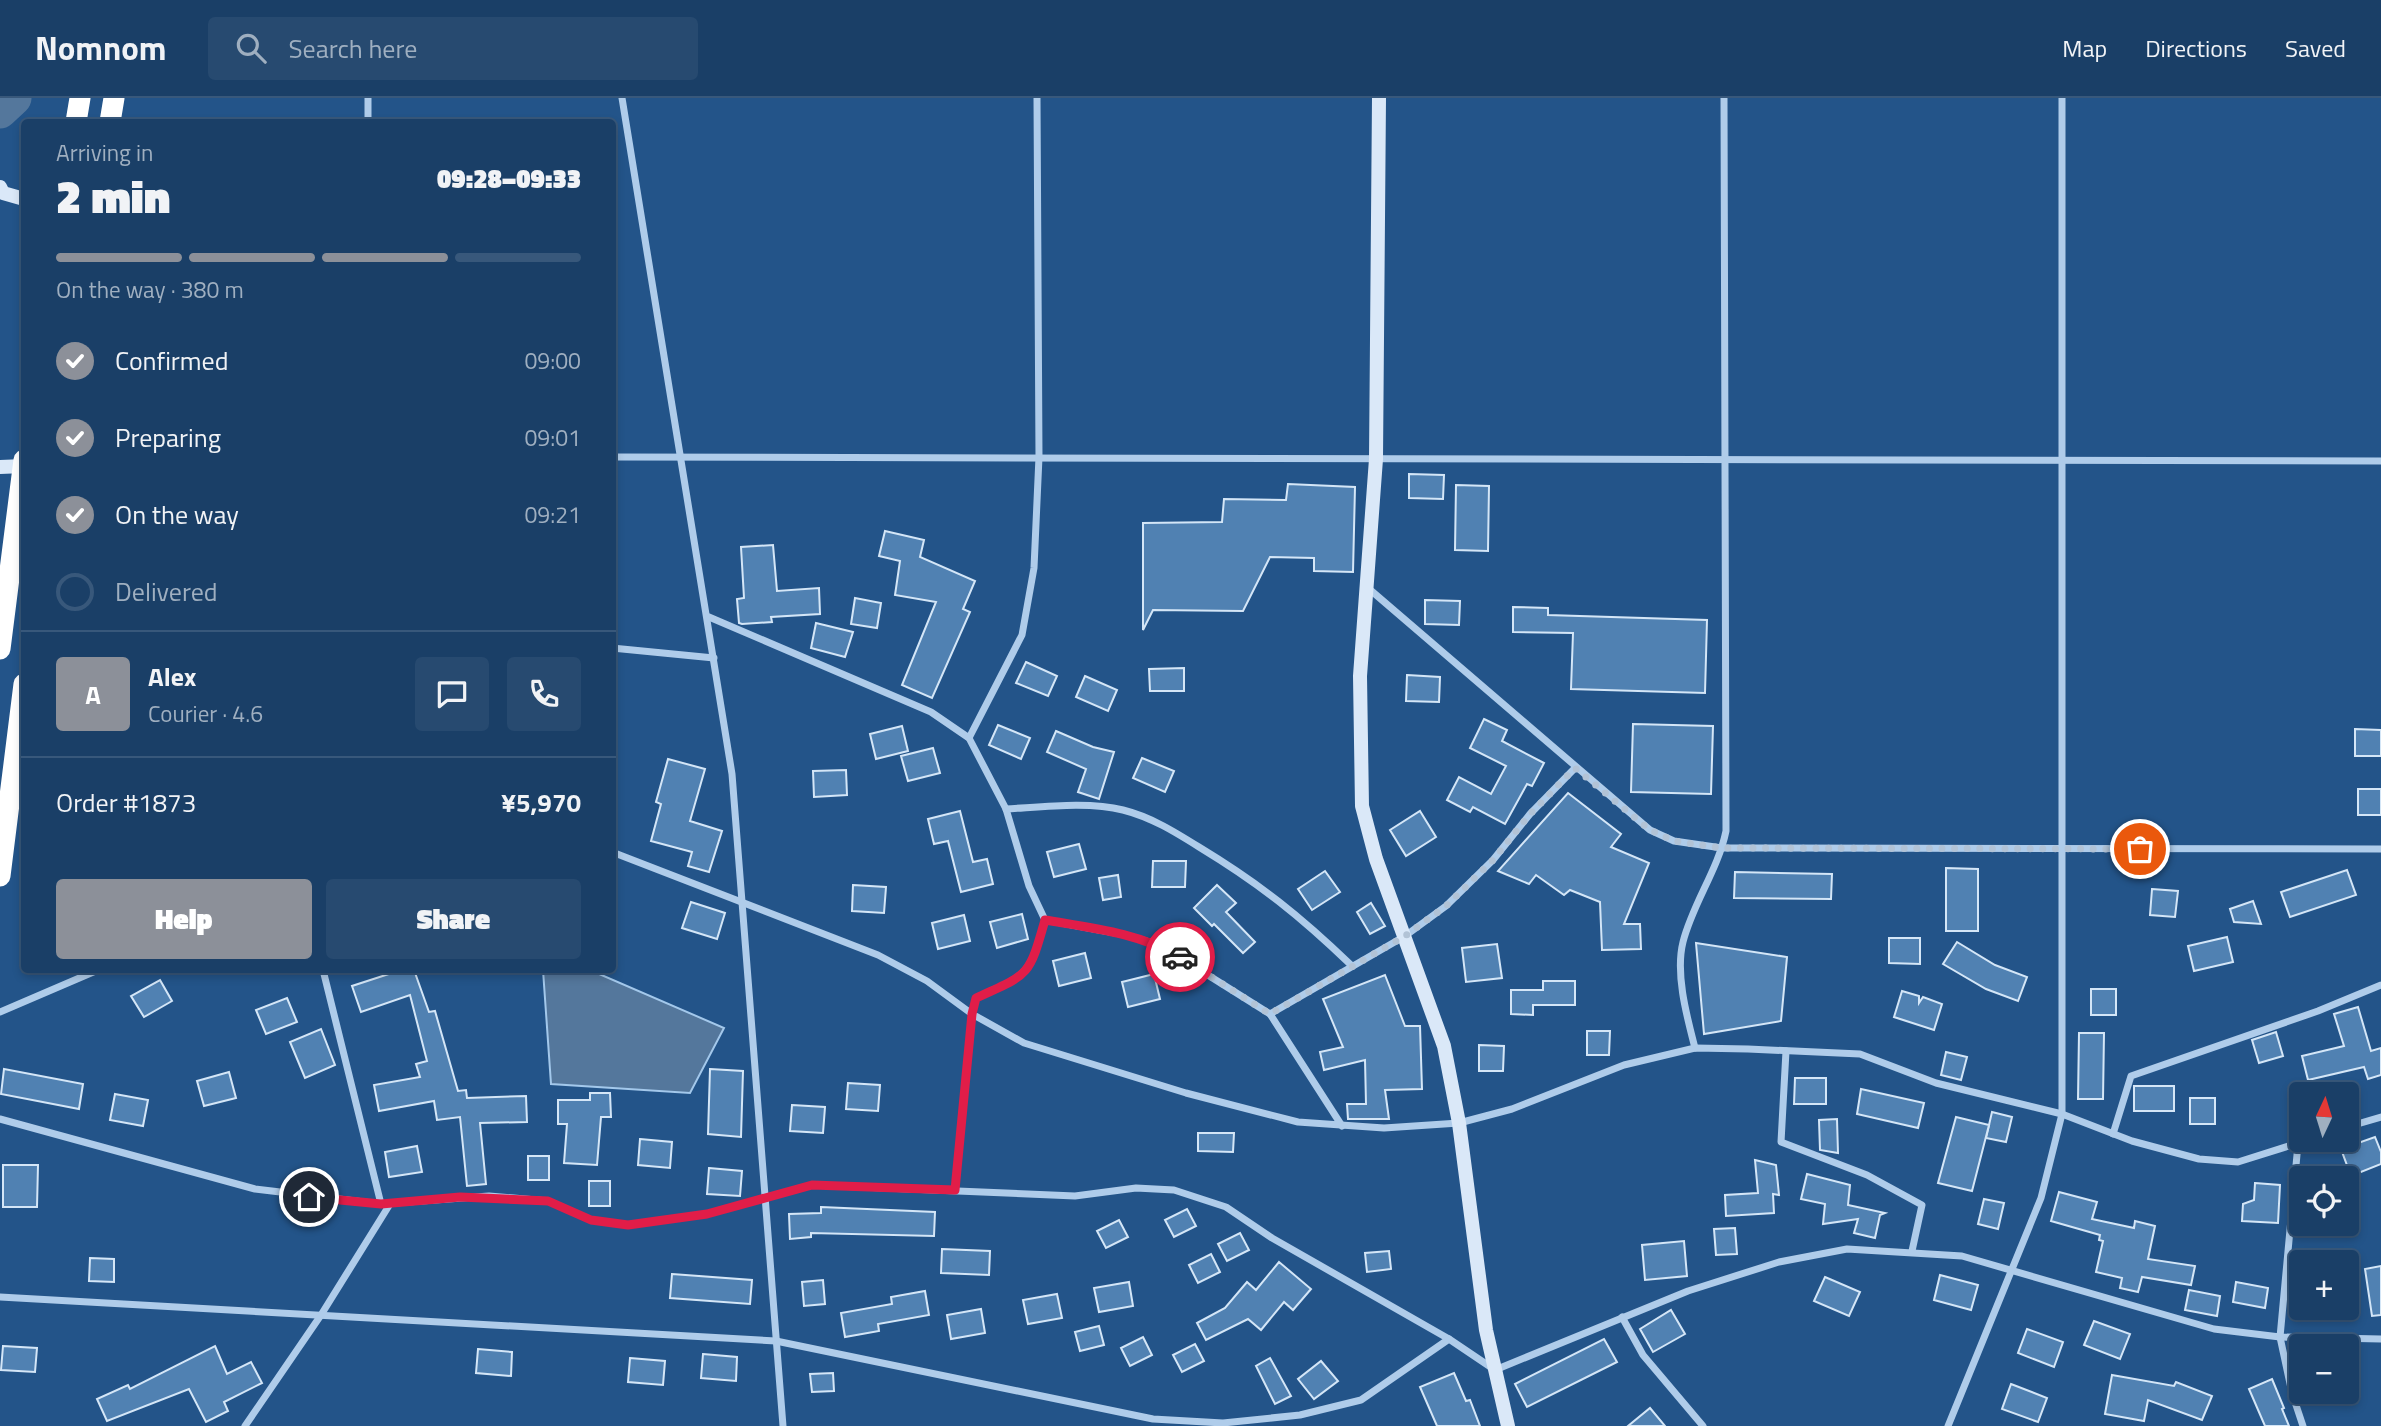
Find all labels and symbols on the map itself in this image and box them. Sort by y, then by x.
pin [2110,819,2170,879]
courier [1145,922,1215,992]
north arrow [2289,1082,2359,1152]
pin [279,1167,339,1227]

